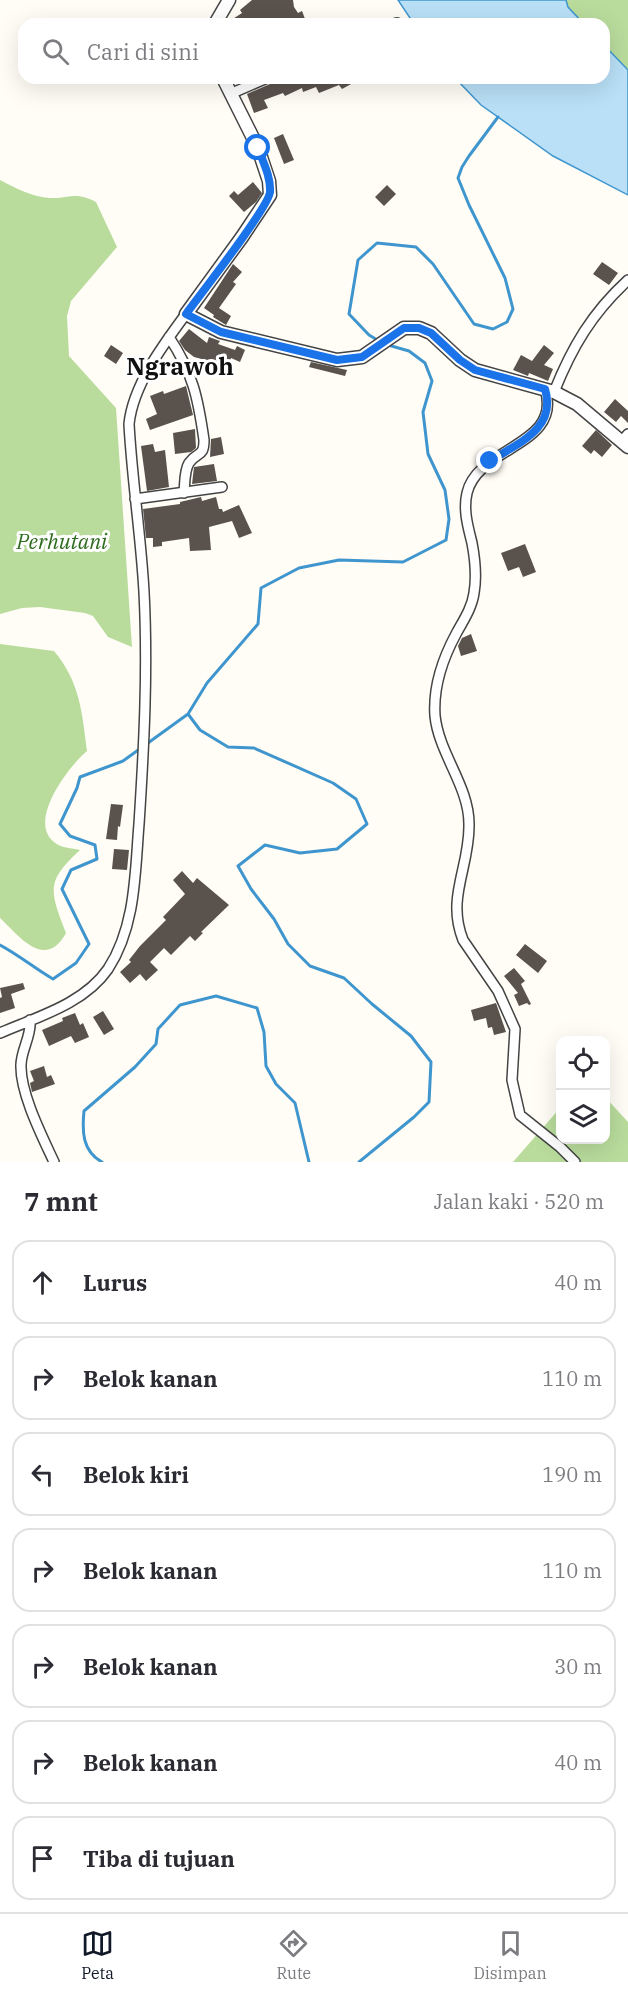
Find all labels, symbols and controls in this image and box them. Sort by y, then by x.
search box [18,18,610,84]
icon: search [39,35,72,68]
text: Cari di sini [87,37,199,66]
route start [244,134,270,160]
district label: Ngrawoh [126,350,234,382]
route end [476,447,502,473]
park label: Perhutani [16,527,108,555]
map controls [556,1036,610,1144]
button: locate [556,1036,610,1090]
button: layers [556,1090,610,1144]
text: 7 mnt [24,1184,98,1218]
text: Jalan kaki · 520 m [434,1188,604,1215]
icon: ahead [26,1266,59,1299]
text: Lurus [83,1268,147,1297]
text: 40 m [554,1269,602,1296]
icon: right [26,1362,59,1395]
text: Belok kanan [83,1364,218,1393]
text: 110 m [542,1365,602,1392]
icon: left [26,1458,59,1491]
text: Belok kiri [83,1460,189,1489]
text: 190 m [542,1461,602,1488]
icon: right [26,1554,59,1587]
text: Belok kanan [83,1556,218,1585]
text: 110 m [542,1557,602,1584]
icon: right [26,1650,59,1683]
text: Belok kanan [83,1652,218,1681]
text: 30 m [554,1653,602,1680]
icon: right [26,1746,59,1779]
text: Belok kanan [83,1748,218,1777]
text: 40 m [554,1749,602,1776]
icon: arrive [26,1842,59,1875]
text: Tiba di tujuan [83,1844,235,1873]
tab: Peta [81,1927,114,1983]
tab: Rute [276,1927,311,1983]
tab: Disimpan [473,1927,547,1983]

